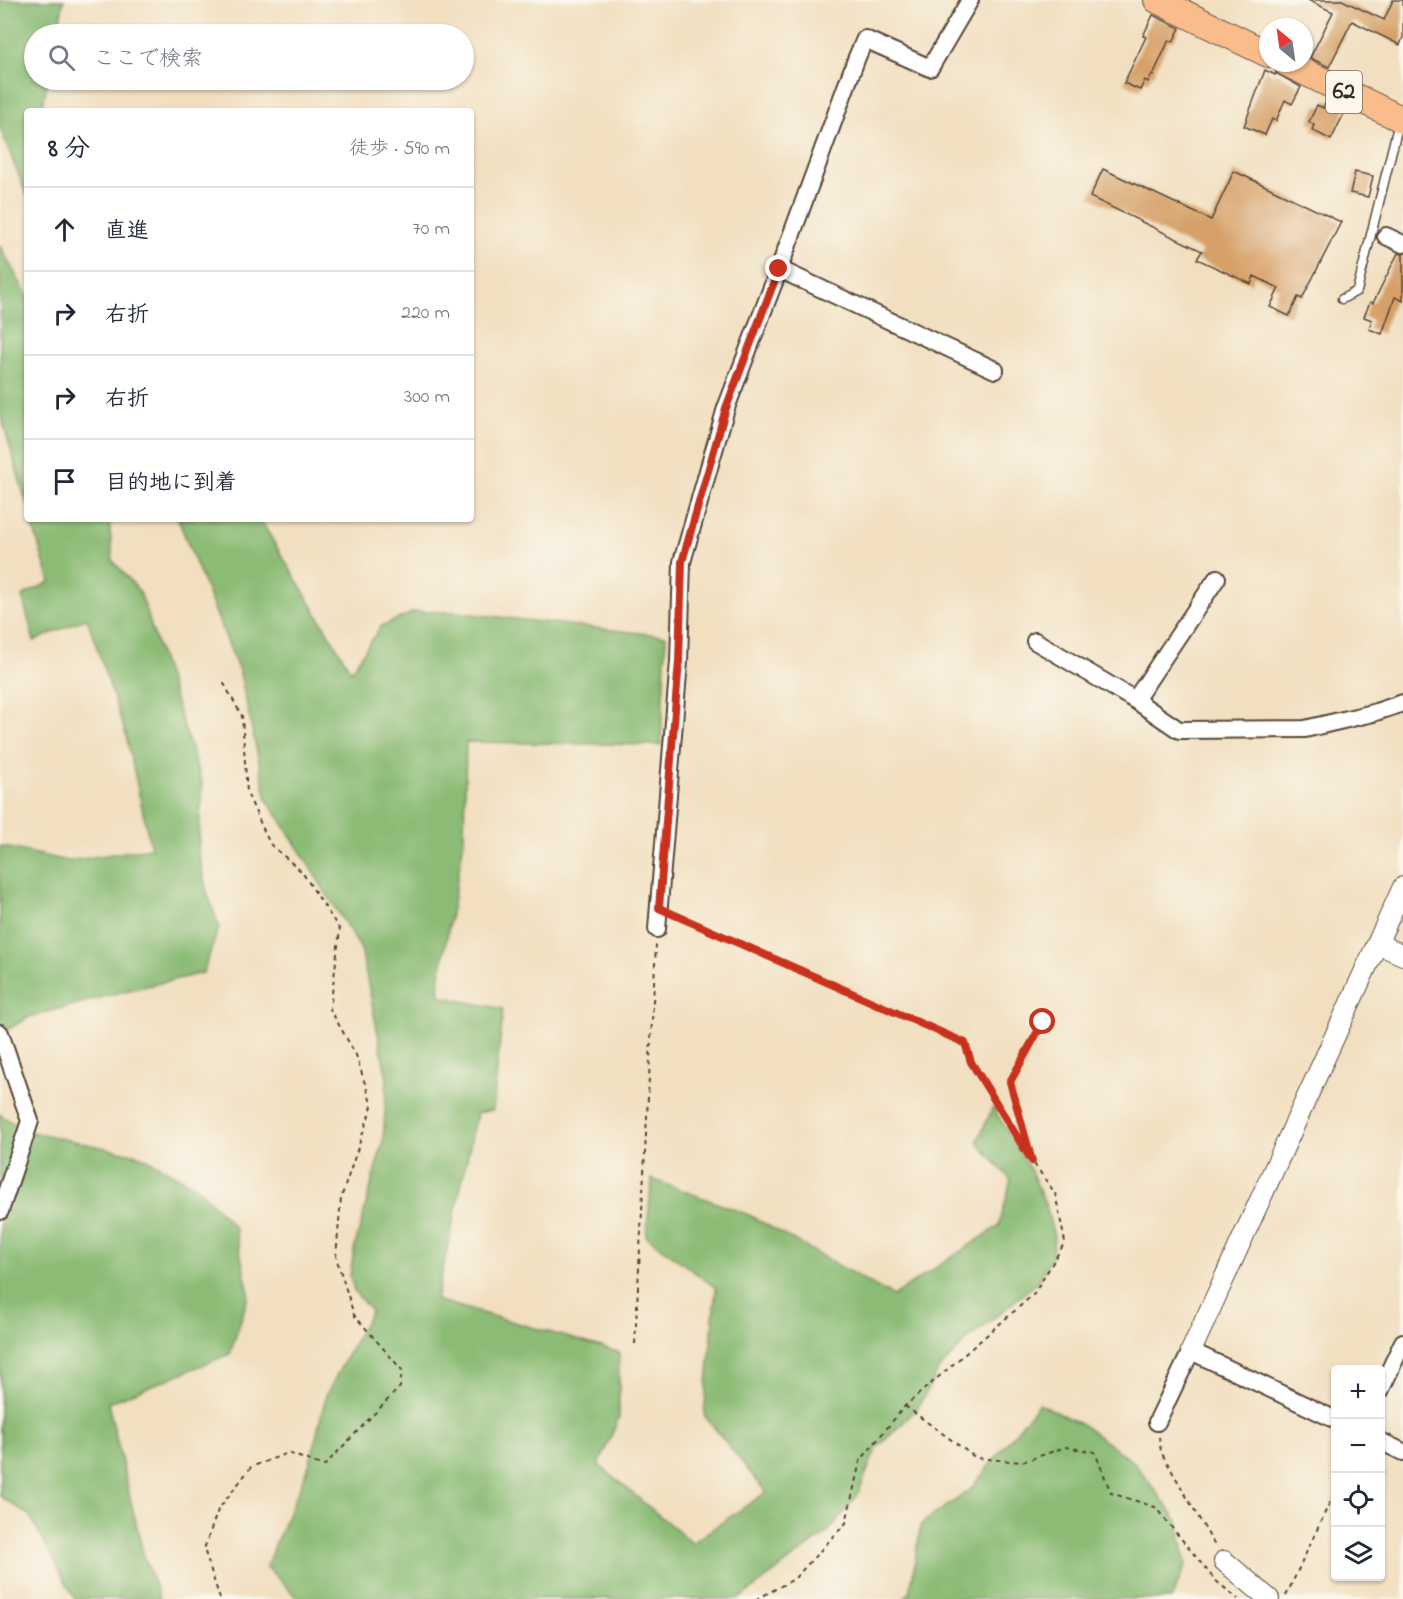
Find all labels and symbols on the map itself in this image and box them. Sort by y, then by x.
north arrow [1259,18,1313,72]
road number: 62 [1326,71,1362,113]
route end [765,255,791,281]
route start [1029,1008,1055,1034]

